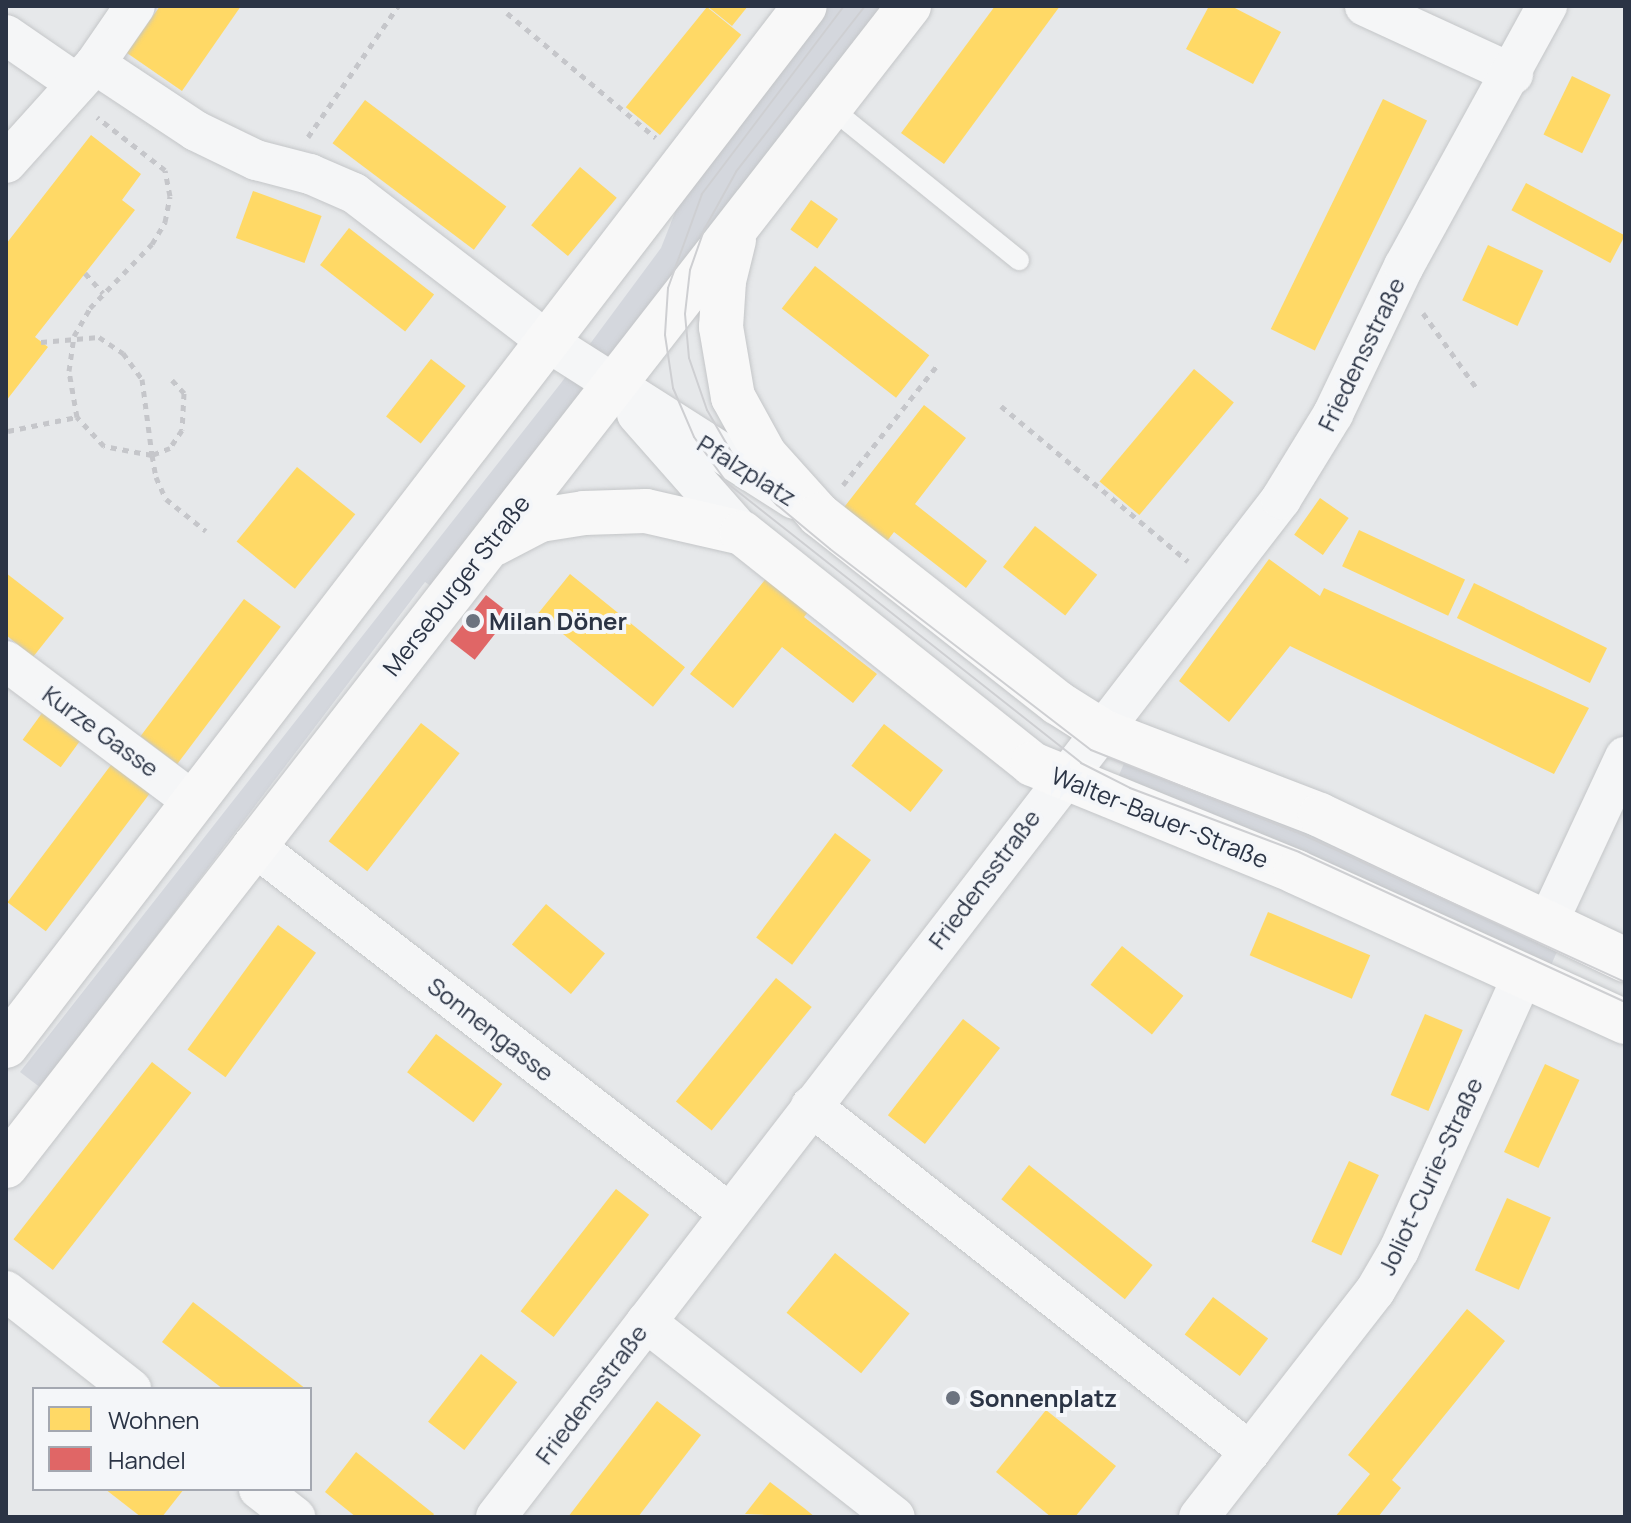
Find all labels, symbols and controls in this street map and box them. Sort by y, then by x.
street label: Friedensstraße [1311,273,1411,435]
street label: Pfalzplatz [692,428,802,512]
street label: Merseburger Straße [376,489,536,681]
place label: Milan Döner [489,607,627,635]
marker: Milan Döner [464,612,482,630]
street label: Kurze Gasse [37,679,165,783]
street label: Walter-Bauer-Straße [1047,760,1273,874]
street label: Friedensstraße [922,804,1046,954]
street label: Sonnengasse [422,971,560,1087]
street label: Joliot-Curie-Straße [1372,1073,1488,1279]
street label: Friedensstraße [529,1319,653,1469]
place label: Sonnenplatz [969,1384,1117,1412]
legend [32,1387,312,1491]
marker: Sonnenplatz [944,1389,962,1407]
text: Wohnen [108,1403,200,1436]
text: Handel [108,1443,186,1476]

